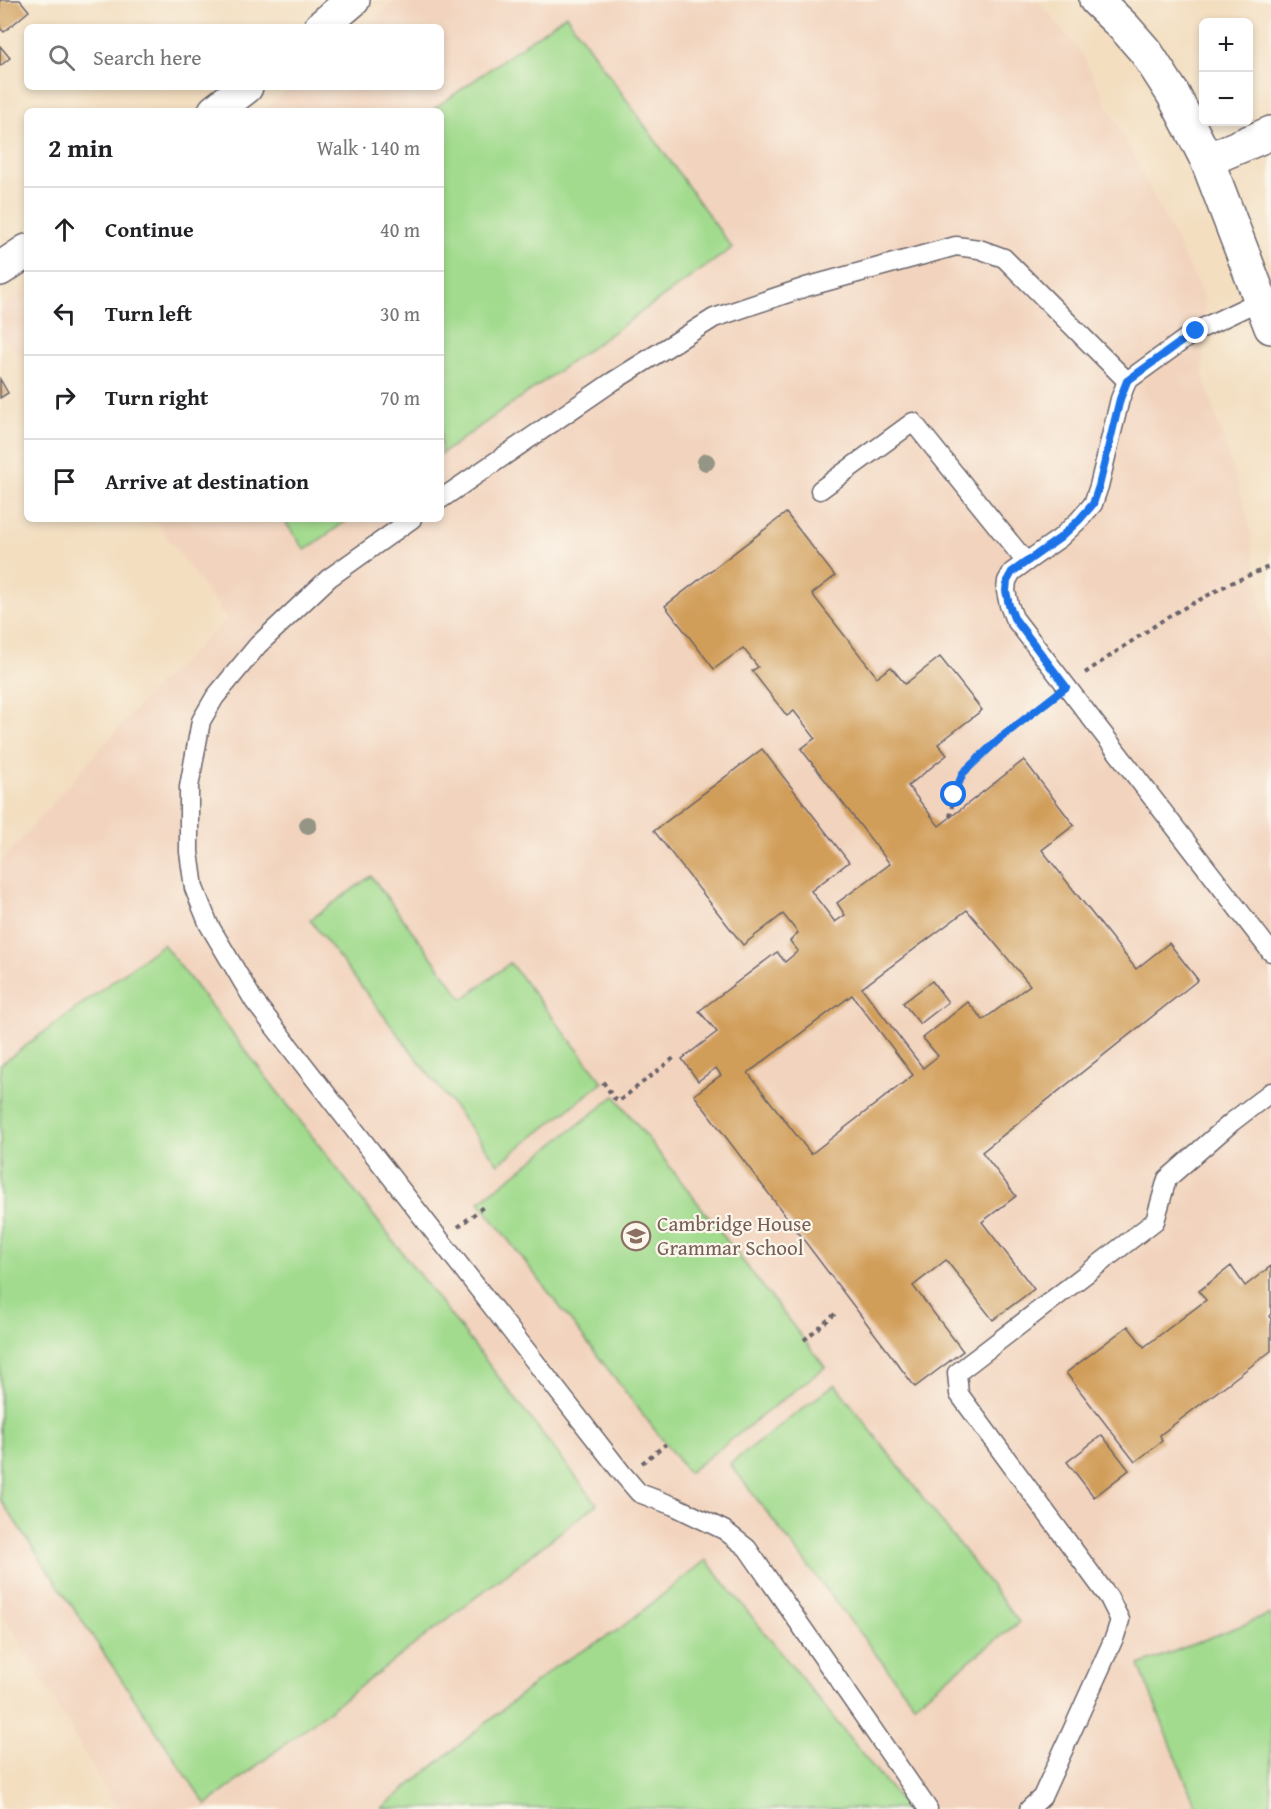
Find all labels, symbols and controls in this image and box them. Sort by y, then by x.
map controls [1199,18,1253,126]
button: + [1199,18,1253,72]
search box [24,24,444,90]
icon: search [45,41,78,74]
text: Search here [93,41,202,73]
button: − [1199,72,1253,126]
text: 2 min [48,128,113,167]
text: Walk · 140 m [317,133,420,162]
icon: ahead [48,213,81,246]
text: Continue [105,213,194,245]
text: 40 m [380,215,420,244]
icon: left [48,297,81,330]
text: Turn left [105,297,192,329]
text: 30 m [380,299,420,328]
route end [1182,317,1208,343]
icon: right [48,381,81,414]
text: Turn right [105,381,208,413]
text: 70 m [380,383,420,412]
icon: arrive [48,465,81,498]
text: Arrive at destination [105,465,309,497]
route start [940,781,966,807]
place label: Cambridge House Grammar School [657,1208,811,1263]
school or university icon: Cambridge House Grammar School [620,1220,652,1252]

